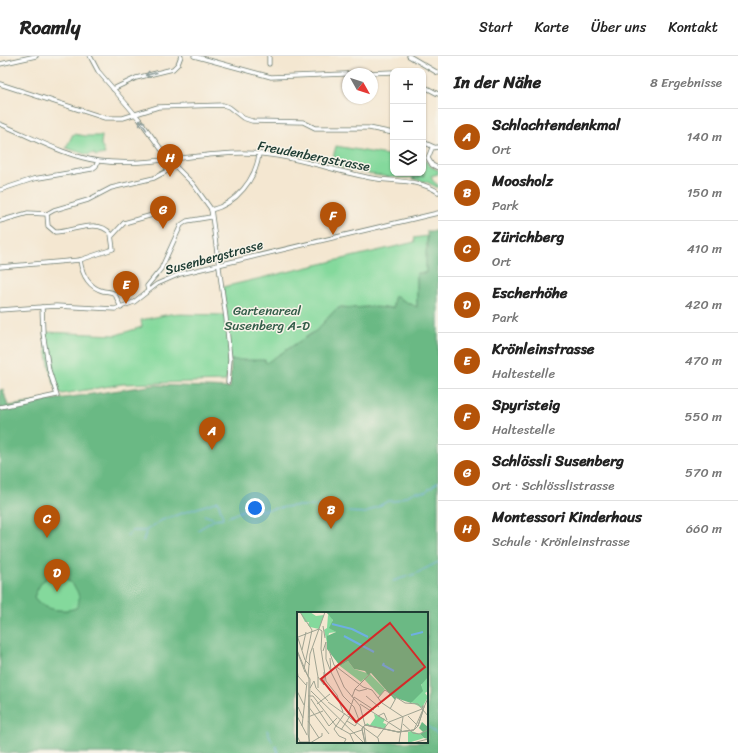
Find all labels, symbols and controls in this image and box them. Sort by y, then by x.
text: Roamly [20,11,80,44]
text: Start [479,15,512,40]
text: Karte [534,15,569,40]
text: Über uns [591,15,646,40]
text: Kontakt [668,15,718,40]
text: In der Nähe [454,67,541,97]
north arrow [342,68,378,104]
map controls [390,68,426,176]
button: + [390,68,426,104]
one-way arrow [144,70,157,78]
text: 8 Ergebnisse [650,71,722,94]
button: − [390,104,426,140]
text: Schlachtendenkmal [492,112,620,138]
one-way arrow [139,119,147,130]
text: A [463,125,471,148]
text: 140 m [687,125,722,148]
street label: Freudenbergstrasse [256,134,372,178]
text: Ort [492,138,511,161]
button: layers [390,140,426,176]
pin: H [157,144,183,177]
text: Moosholz [492,168,553,194]
text: B [463,181,471,204]
text: 150 m [687,181,722,204]
text: Park [492,194,519,217]
pin: G [150,196,176,229]
pin: F [320,202,346,235]
text: Zürichberg [492,224,564,250]
street label: Susenbergstrasse [162,233,266,281]
text: C [463,237,471,260]
text: 410 m [687,237,722,260]
text: Ort [492,250,511,273]
pin: E [113,271,139,304]
text: Escherhöhe [492,280,567,306]
text: D [463,293,471,316]
text: 420 m [685,293,722,316]
park label: Gartenareal Susenberg A-D [224,299,310,337]
text: Park [492,306,519,329]
text: Krönleinstrasse [492,336,595,362]
text: E [463,349,471,372]
text: 470 m [685,349,722,372]
text: Haltestelle [492,362,555,385]
text: Spyristeig [492,392,560,418]
text: F [463,405,471,428]
text: 550 m [685,405,722,428]
pin: A [199,417,225,450]
text: Haltestelle [492,418,555,441]
text: Schlössli Susenberg [492,448,624,474]
text: G [463,461,471,484]
text: 570 m [685,461,722,484]
text: Ort · Schlösslistrasse [492,474,614,497]
pin: B [318,496,344,529]
your location [245,498,265,518]
text: Montessori Kinderhaus [492,504,642,530]
pin: C [34,505,60,538]
text: H [462,517,472,540]
text: 660 m [686,517,722,540]
text: Schule · Krönleinstrasse [492,530,630,553]
pin: D [44,559,70,592]
inset map [297,612,428,743]

